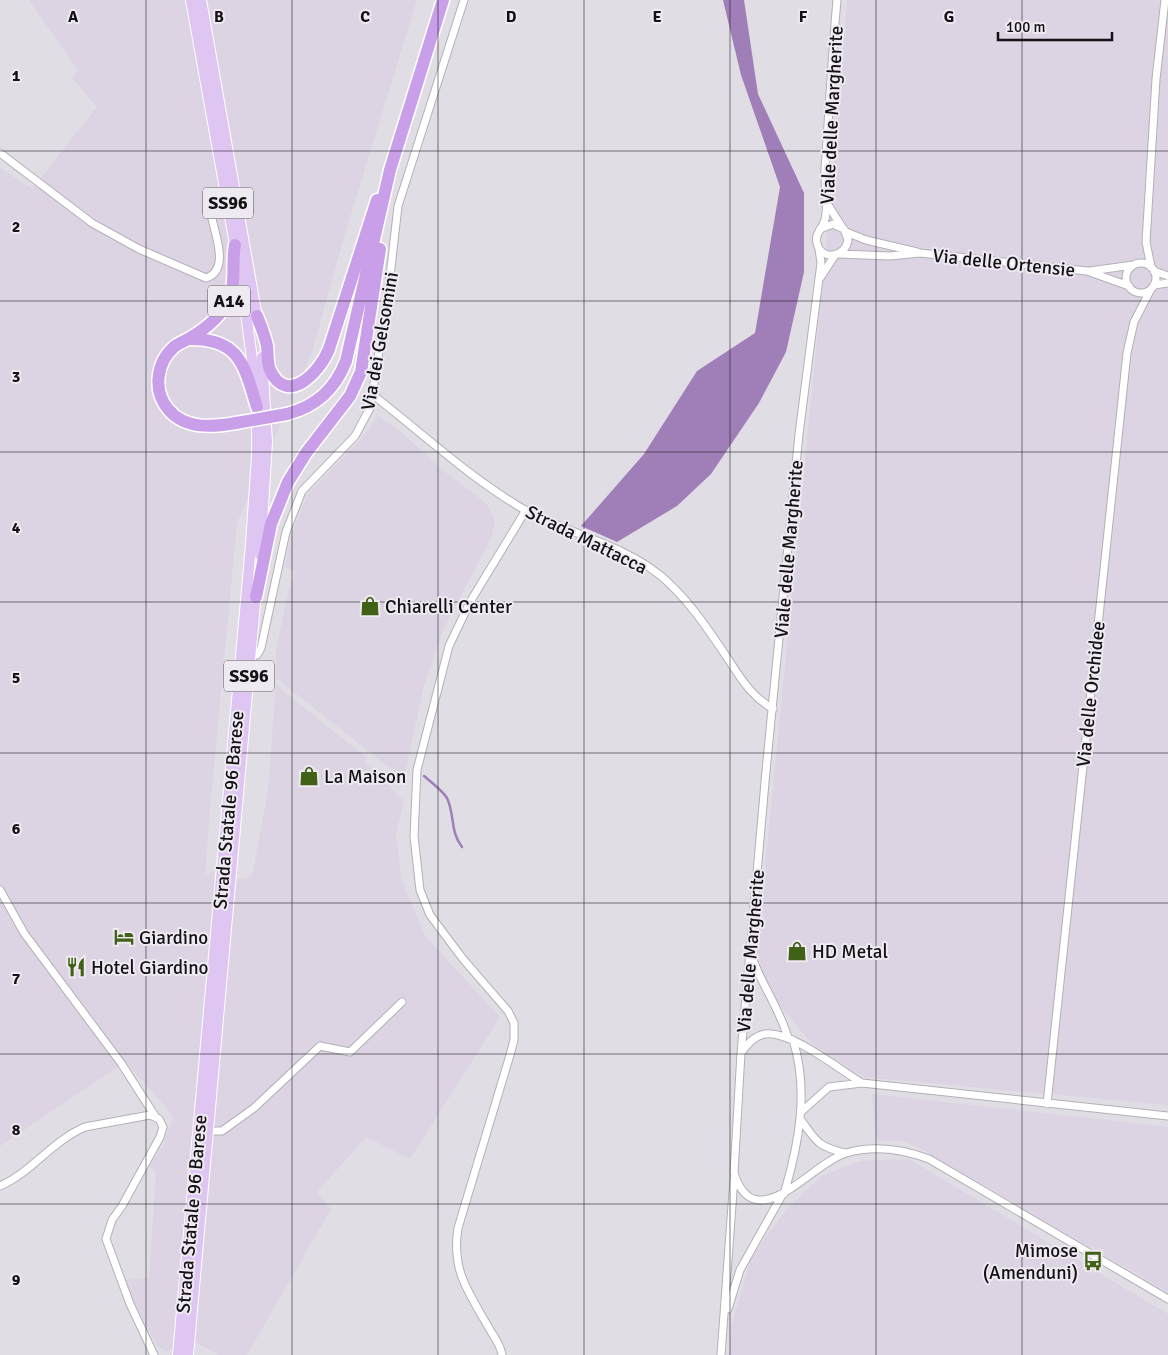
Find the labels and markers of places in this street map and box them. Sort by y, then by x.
shop icon: Chiarelli Center [359,595,381,617]
place label: Chiarelli Center [385,595,512,619]
shop icon: La Maison [298,765,320,787]
place label: La Maison [324,765,406,789]
hotel icon: Giardino [113,926,135,948]
place label: Giardino [139,926,208,950]
shop icon: HD Metal [786,940,808,962]
place label: HD Metal [812,940,888,964]
restaurant icon: Hotel Giardino [65,956,87,978]
place label: Hotel Giardino [91,956,209,980]
place label: Mimose (Amenduni) [983,1239,1078,1285]
bus stop icon: Mimose (Amenduni) [1082,1250,1104,1272]

